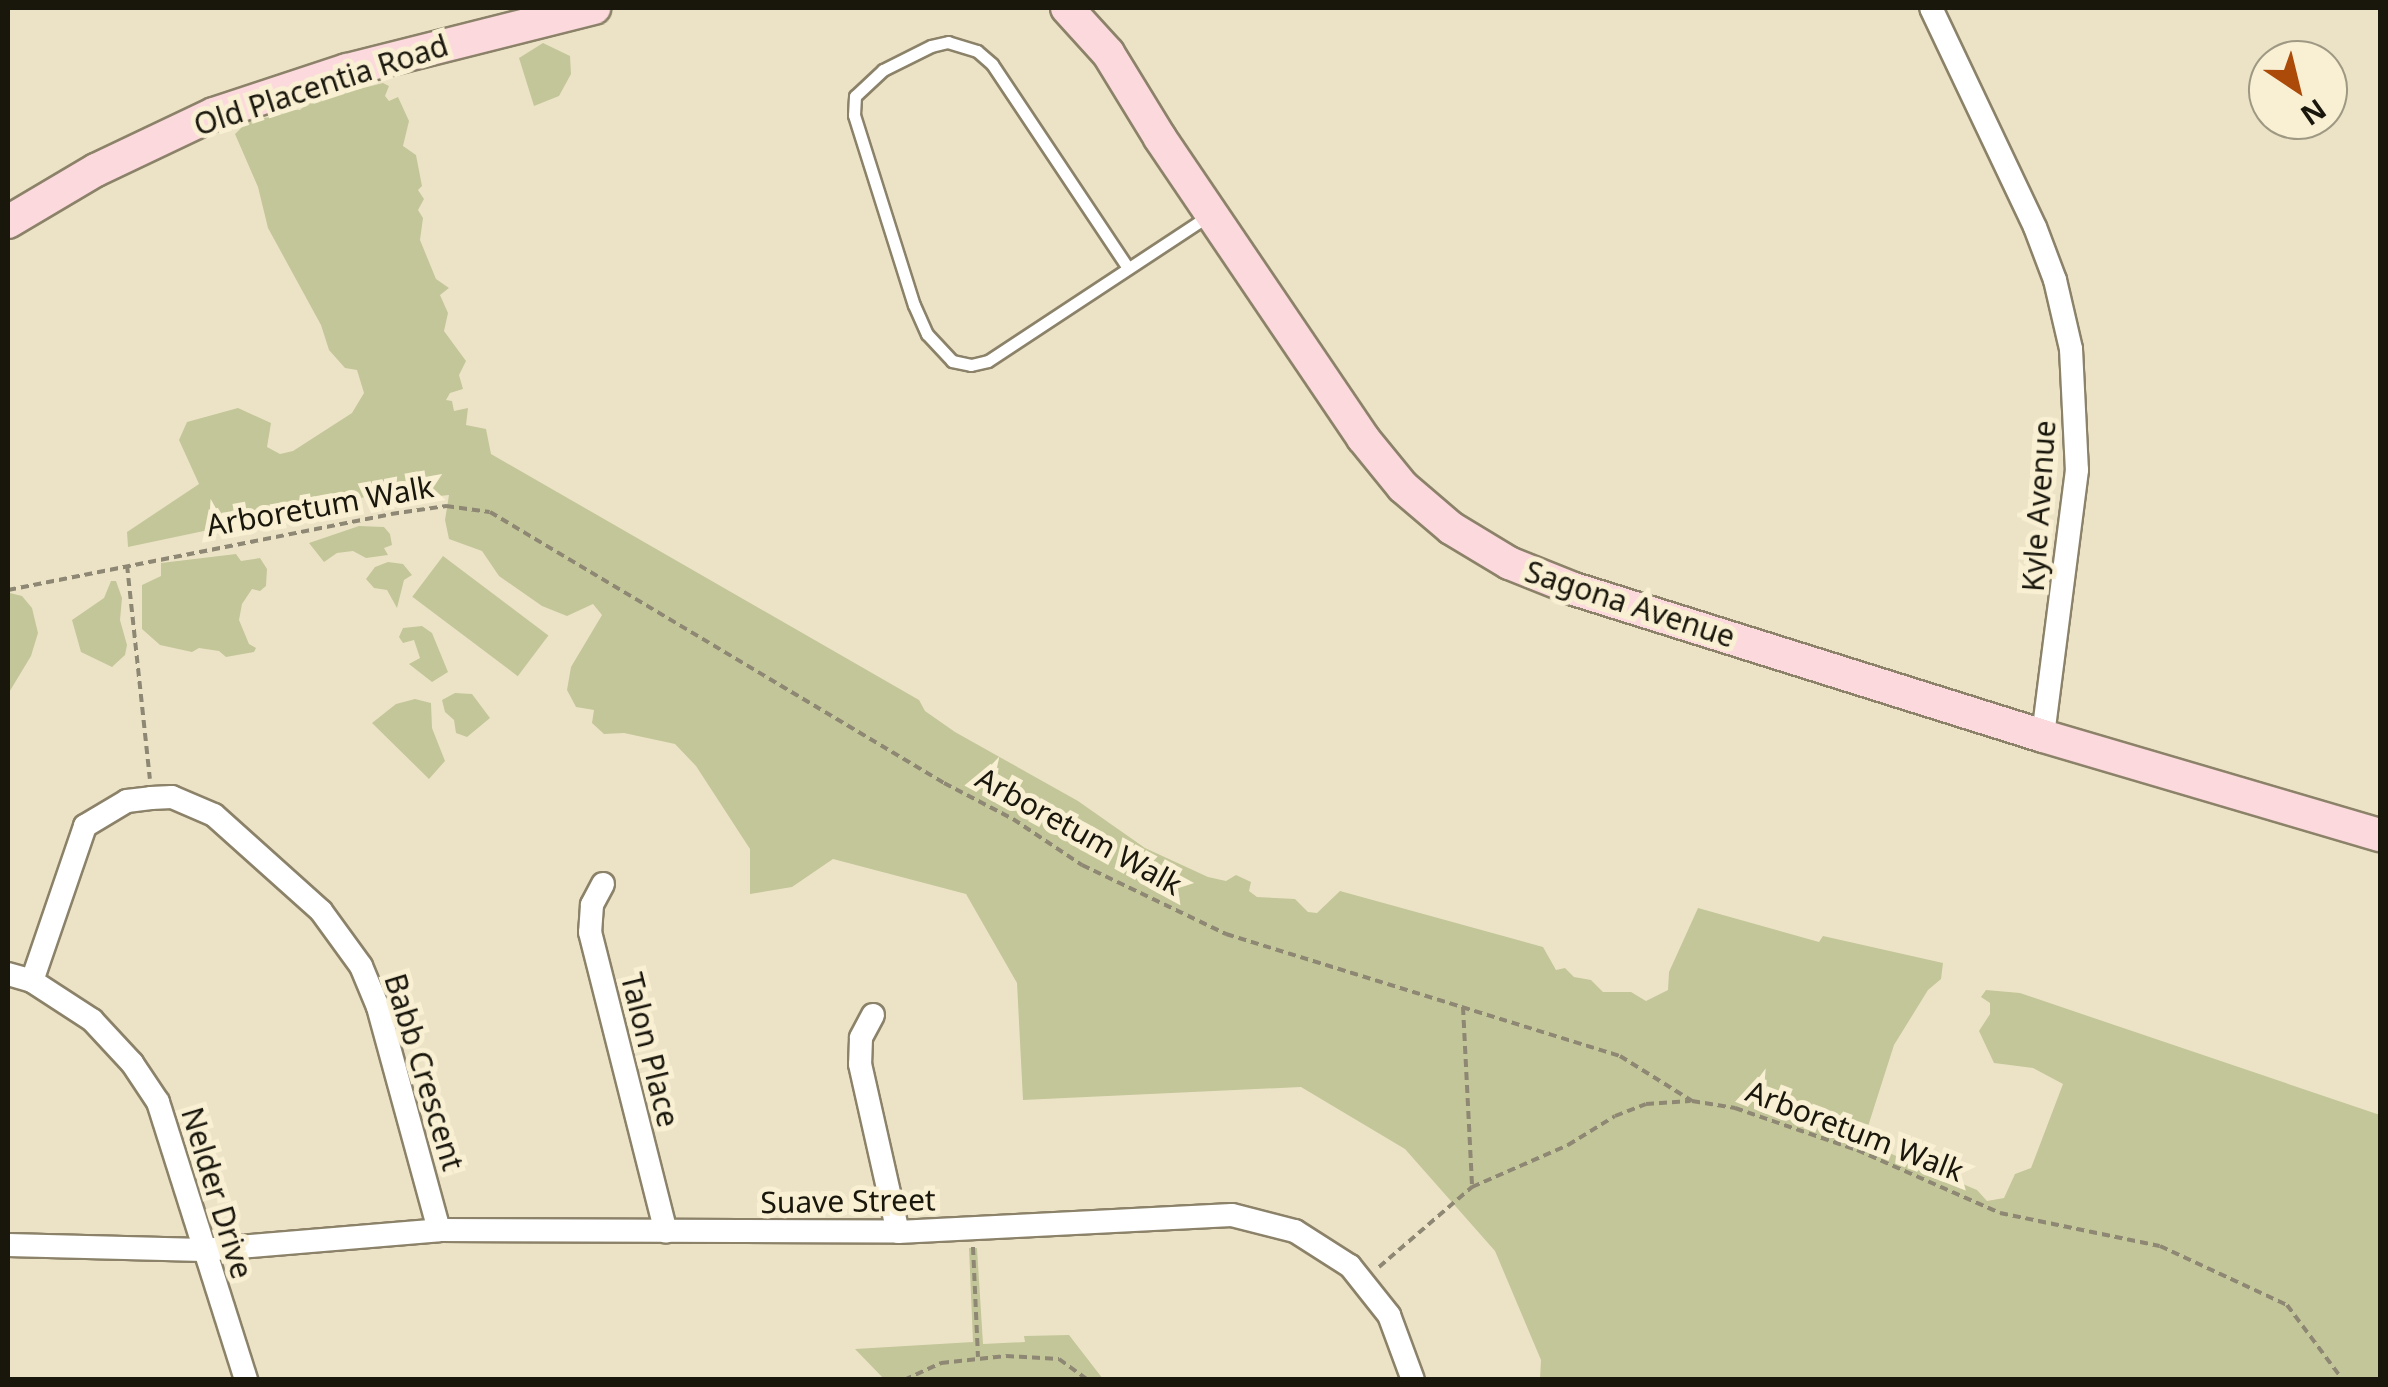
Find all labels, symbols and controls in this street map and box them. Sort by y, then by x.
street label: Old Placentia Road [189,27,453,143]
north arrow [2248,40,2348,140]
text: N [2294,91,2334,135]
street label: Kyle Avenue [2015,419,2063,593]
street label: Arboretum Walk [204,468,436,544]
street label: Sagona Avenue [1521,553,1739,655]
street label: Arboretum Walk [970,760,1188,902]
street label: Babb Crescent [377,969,471,1175]
street label: Talon Place [613,969,687,1131]
street label: Arboretum Walk [1741,1073,1969,1189]
street label: Nelder Drive [174,1103,260,1283]
street label: Suave Street [760,1181,936,1221]

